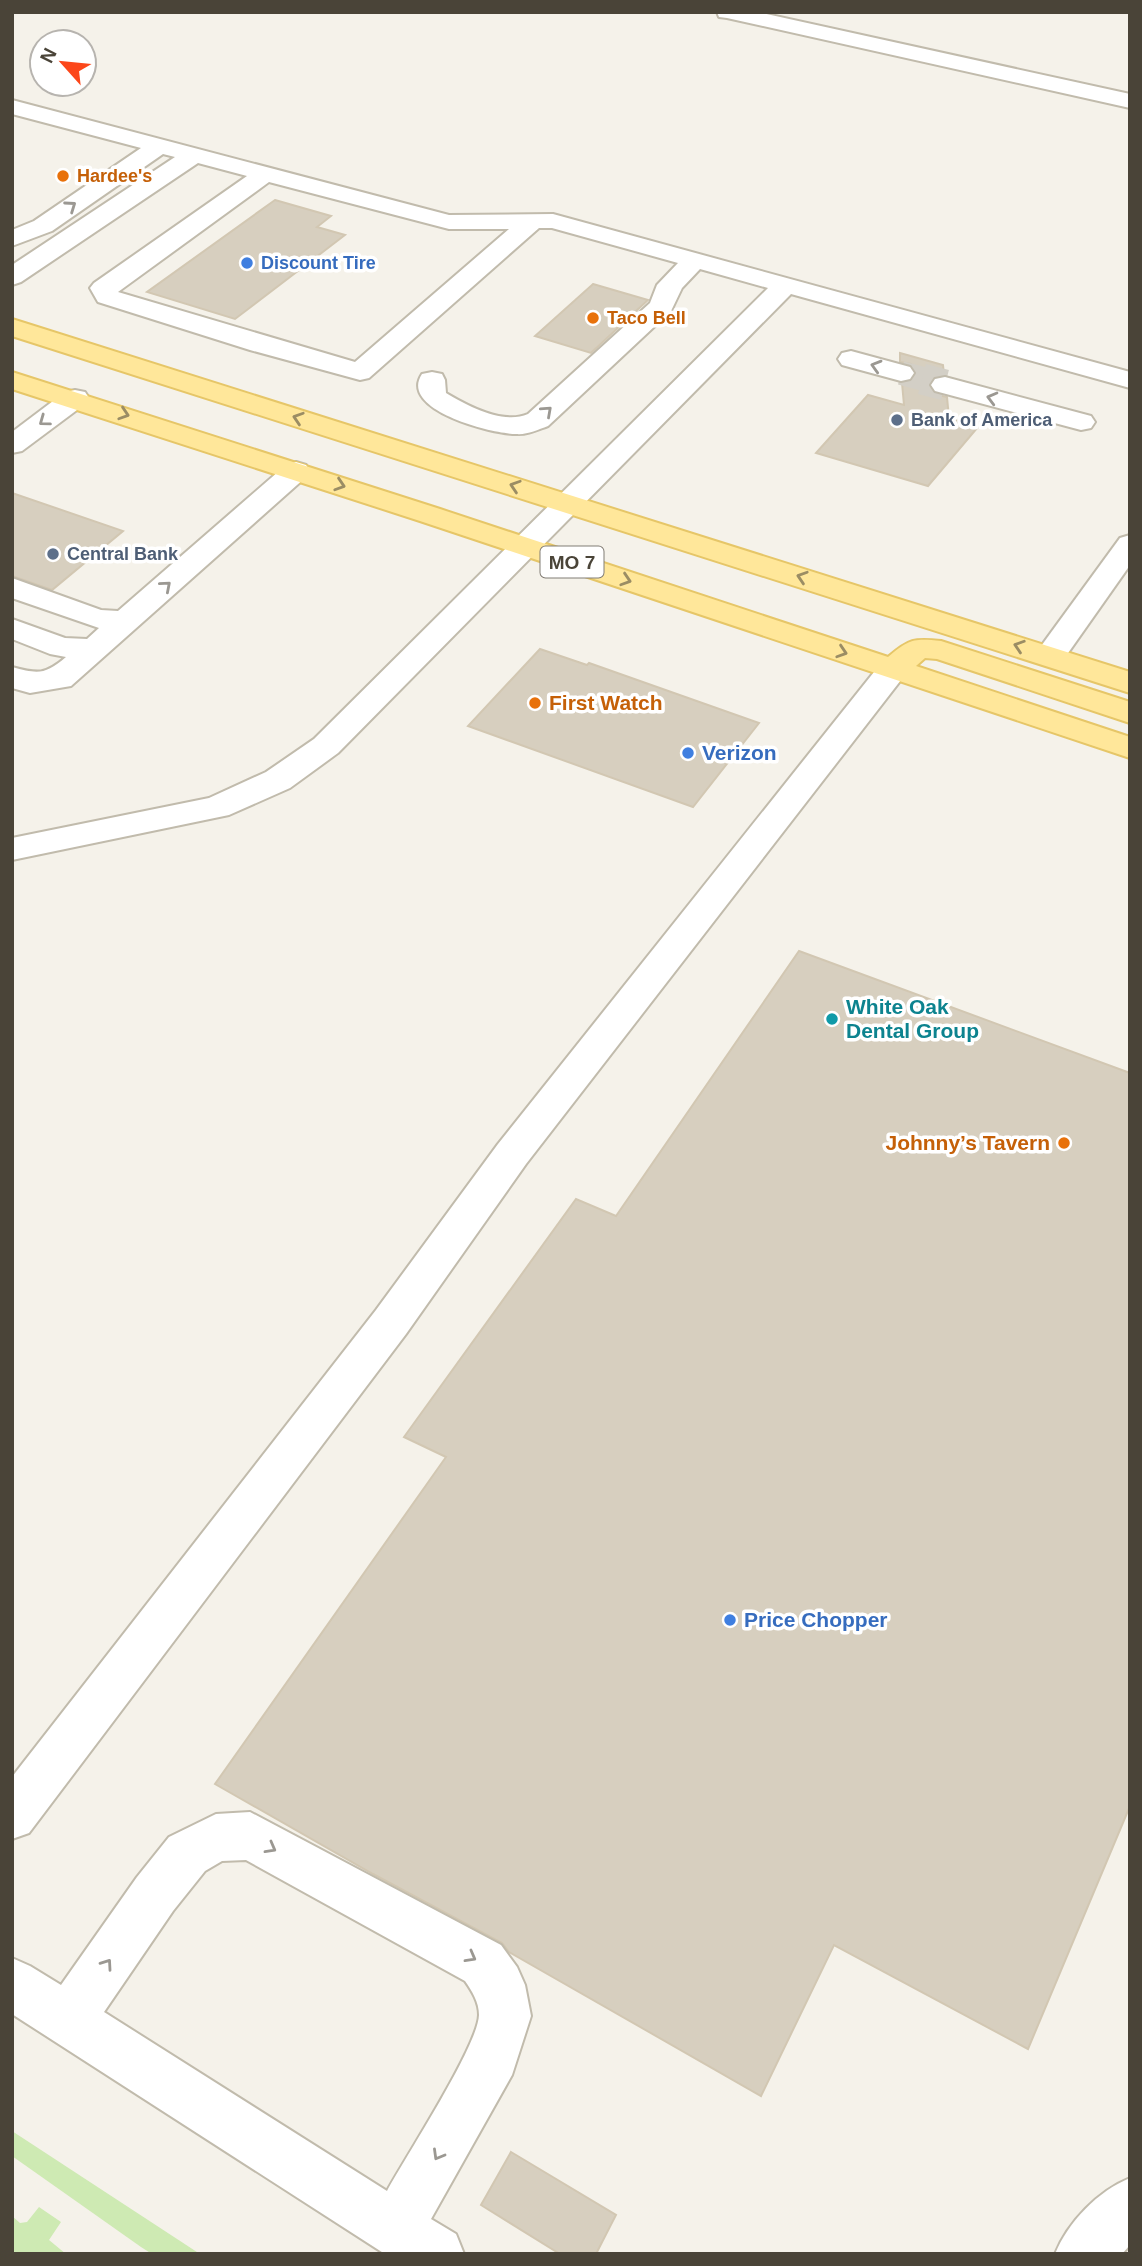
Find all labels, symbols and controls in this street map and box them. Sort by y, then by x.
north arrow [28,28,98,98]
text: N [36,45,61,66]
place label: Hardee's [77,166,152,186]
marker: Hardee's [55,168,71,184]
one-way arrow [63,202,76,214]
place label: Discount Tire [261,253,376,273]
marker: Discount Tire [239,255,255,271]
place label: Taco Bell [607,308,686,328]
marker: Taco Bell [585,310,601,326]
one-way arrow [871,360,883,375]
one-way arrow [986,391,998,406]
one-way arrow [118,406,130,420]
one-way arrow [539,407,552,419]
place label: Bank of America [911,410,1053,430]
one-way arrow [292,411,304,426]
marker: Bank of America [889,412,905,428]
one-way arrow [39,413,52,426]
one-way arrow [334,477,346,491]
one-way arrow [509,480,521,494]
place label: Central Bank [67,544,179,564]
marker: Central Bank [45,546,61,562]
road number: MO 7 [540,547,604,578]
one-way arrow [796,571,808,585]
one-way arrow [619,572,632,586]
one-way arrow [158,582,171,594]
one-way arrow [1013,640,1025,654]
one-way arrow [835,644,848,658]
place label: First Watch [549,691,663,714]
marker: First Watch [527,695,543,711]
place label: Verizon [702,741,777,764]
marker: Verizon [680,745,696,761]
place label: White Oak Dental Group [846,995,979,1042]
marker: White Oak Dental Group [824,1011,840,1027]
place label: Johnny’s Tavern [885,1131,1050,1154]
marker: Johnny’s Tavern [1056,1135,1072,1151]
place label: Price Chopper [744,1608,888,1631]
marker: Price Chopper [722,1612,738,1628]
one-way arrow [264,1840,277,1853]
one-way arrow [464,1949,476,1962]
one-way arrow [99,1959,111,1972]
one-way arrow [433,2148,446,2161]

